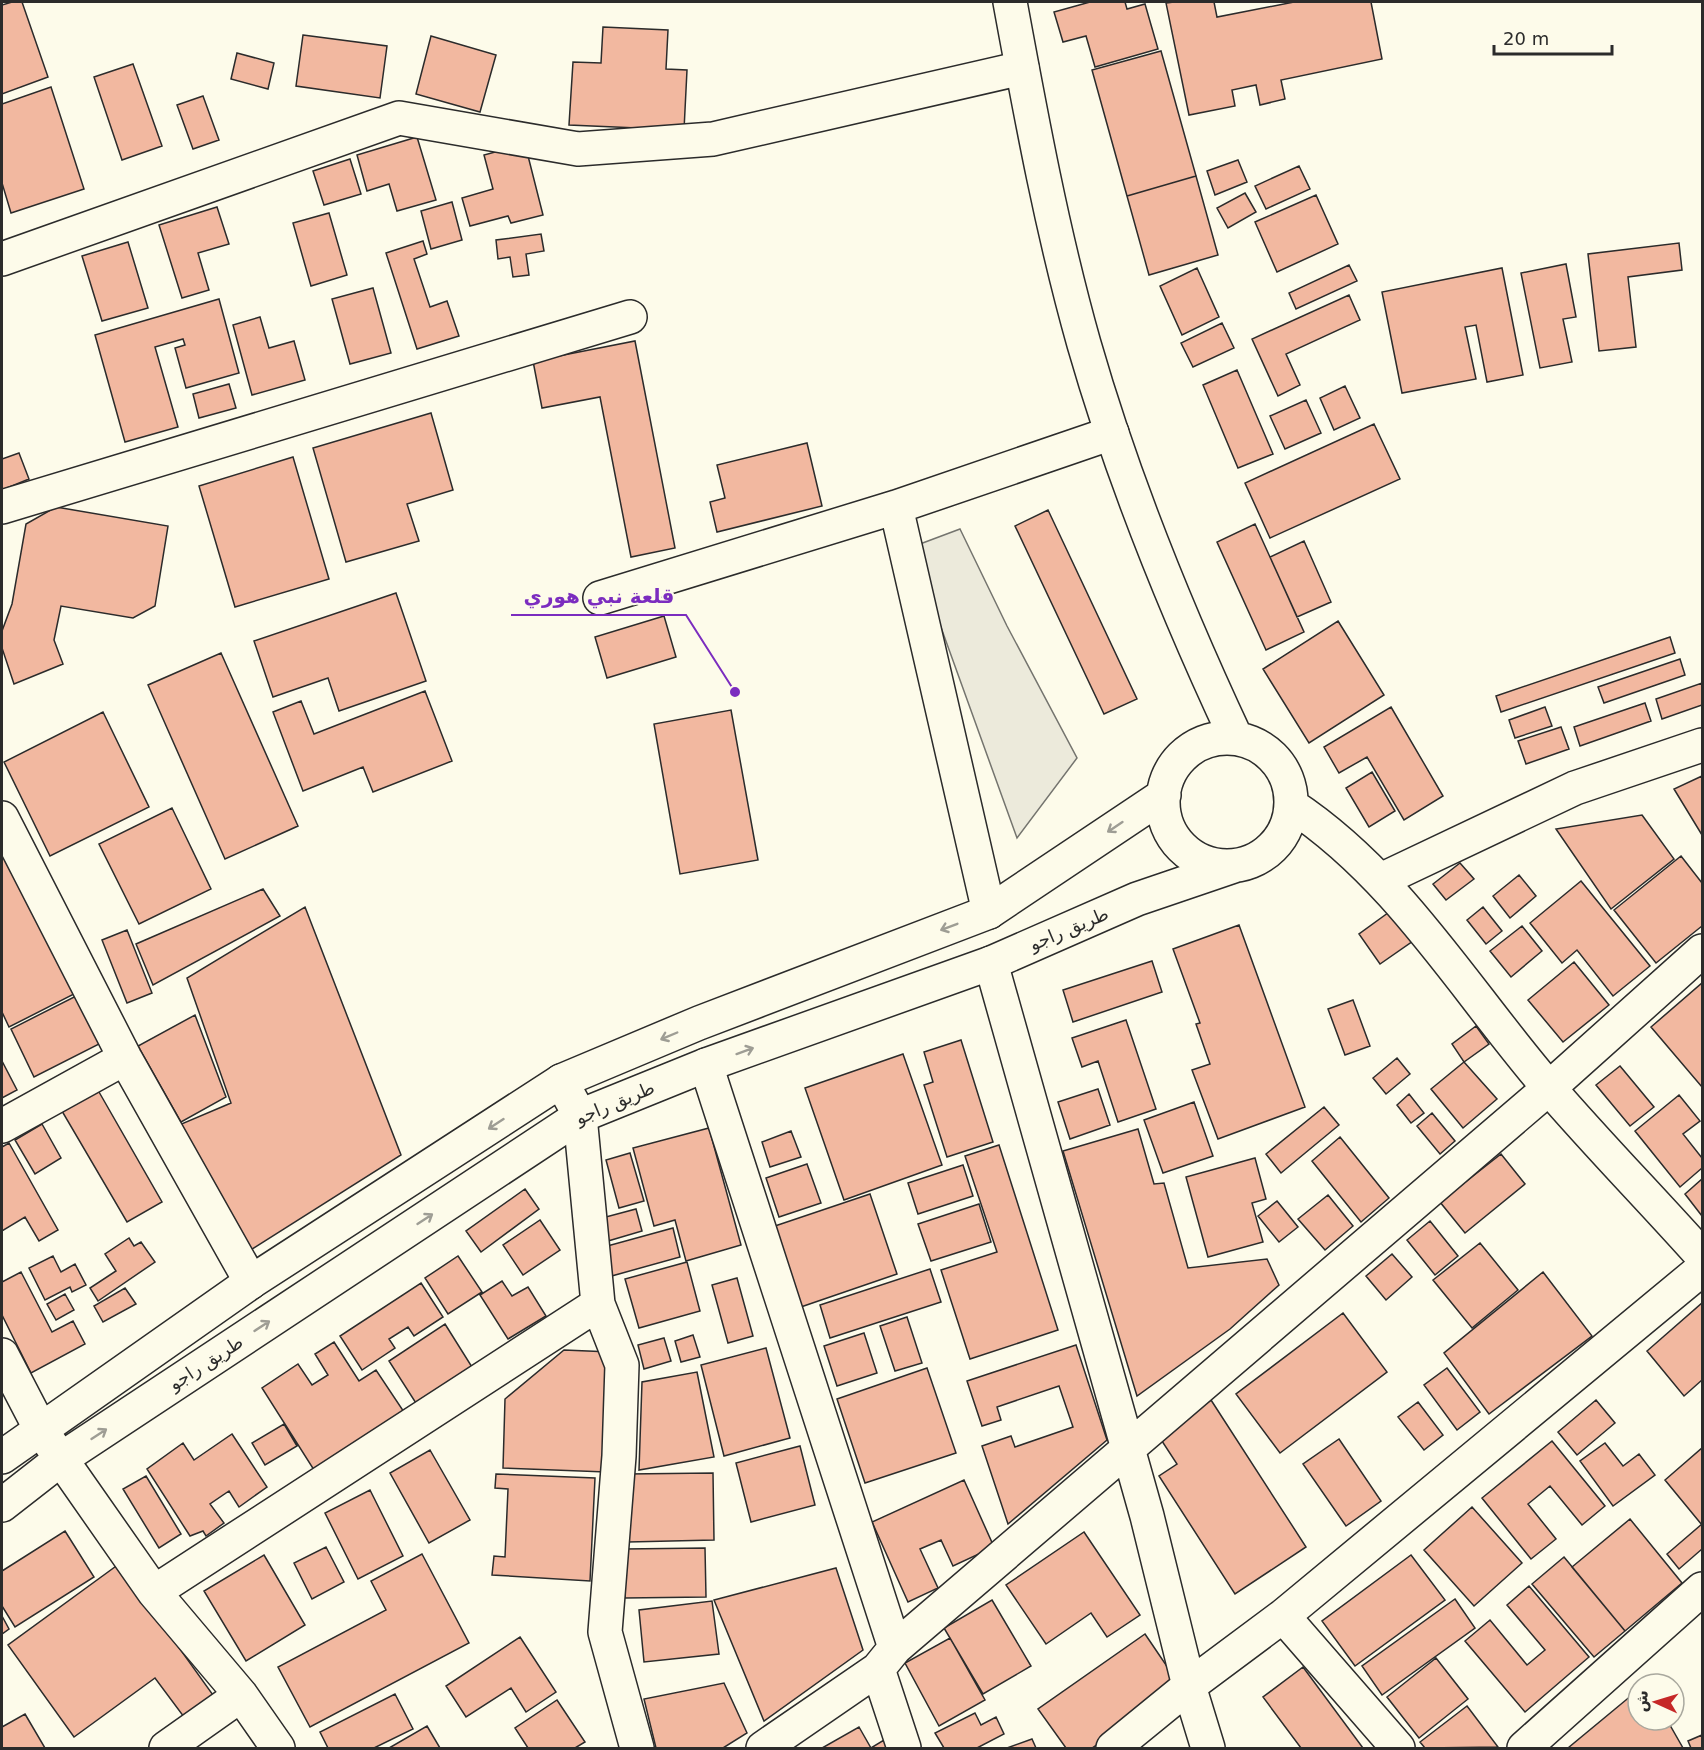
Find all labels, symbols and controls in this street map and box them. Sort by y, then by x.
scale bar [1494,18,1612,56]
text: 20 m [1503,28,1549,49]
callout: قلعة نبي هوري [511,577,686,615]
text: قلعة نبي هوري [524,584,674,609]
one-way arrow [1107,821,1124,833]
street label: طريق راجو [1025,902,1112,956]
one-way arrow [940,923,959,934]
one-way arrow [660,1031,678,1042]
one-way arrow [735,1045,754,1056]
street label: طريق راجو [571,1076,658,1130]
one-way arrow [488,1118,505,1130]
one-way arrow [416,1212,433,1224]
one-way arrow [253,1320,270,1332]
street label: طريق راجو [164,1331,247,1396]
one-way arrow [91,1427,108,1440]
north arrow [1626,1672,1686,1732]
text: ش [1631,1689,1652,1713]

